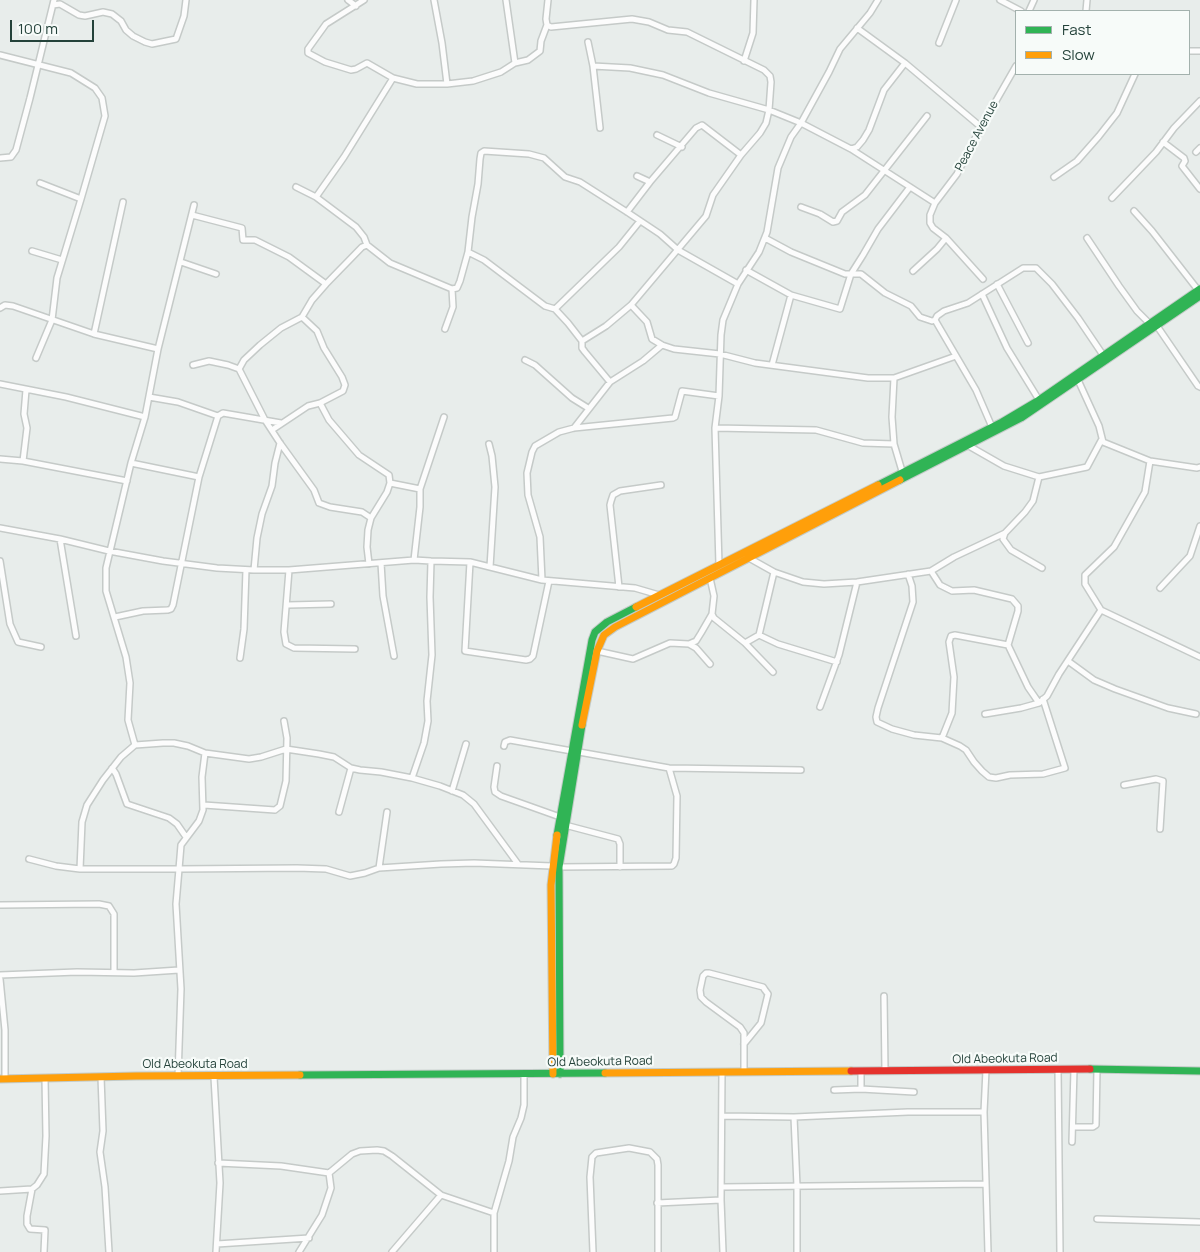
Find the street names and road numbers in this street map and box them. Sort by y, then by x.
street label: Peace Avenue [952,98,1002,174]
street label: Old Abeokuta Road [952,1051,1058,1067]
street label: Old Abeokuta Road [547,1054,653,1070]
street label: Old Abeokuta Road [142,1058,248,1072]

